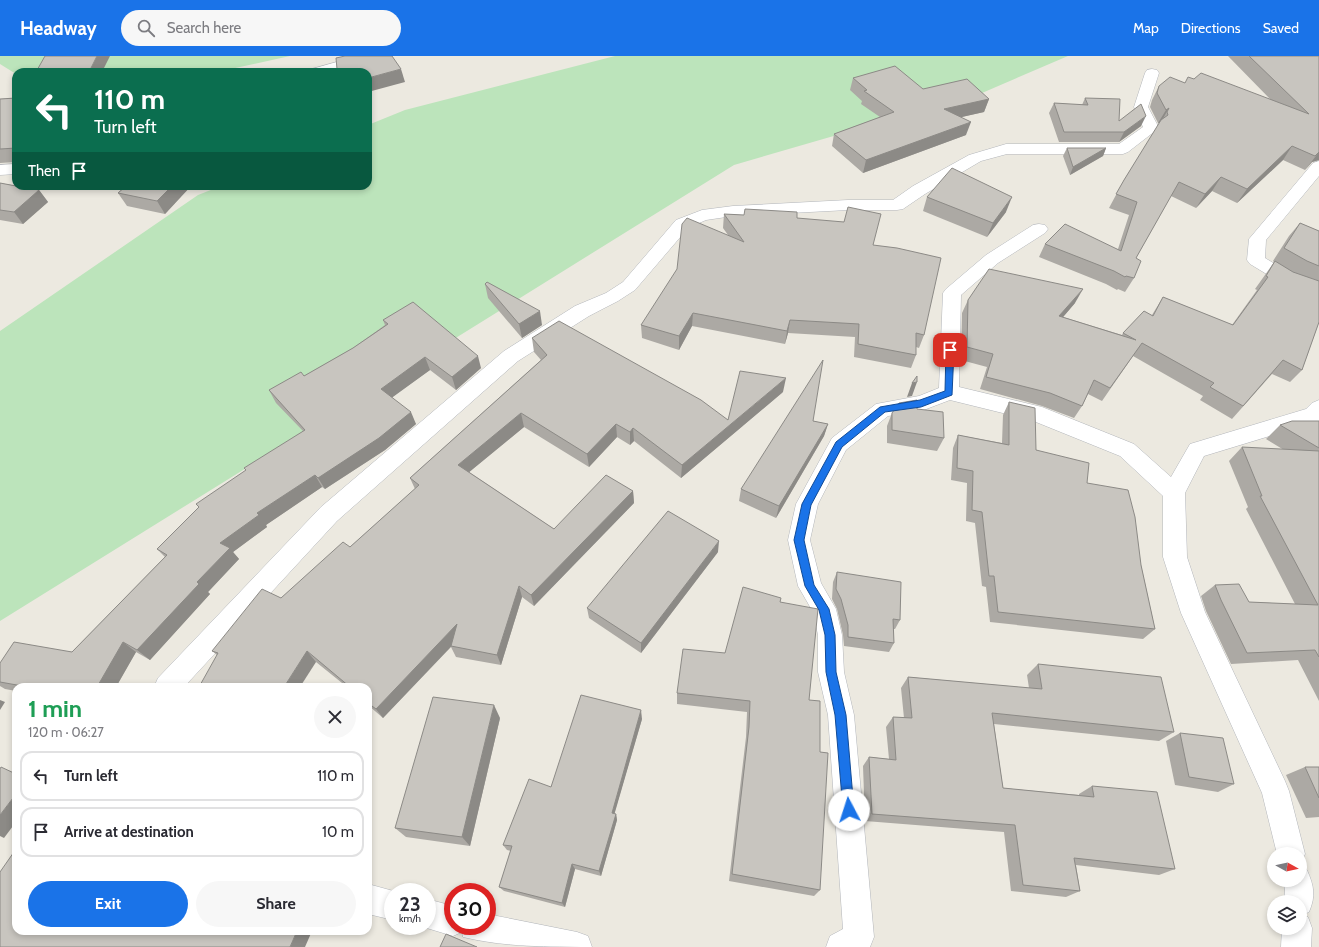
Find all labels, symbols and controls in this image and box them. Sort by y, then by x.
search box [121,10,401,46]
text: Headway [20,17,97,40]
icon: search [135,17,157,39]
text: Search here [167,19,241,37]
text: Map [1133,19,1159,37]
text: Directions [1181,19,1241,37]
text: Saved [1263,19,1299,37]
text: 110 m [94,82,165,116]
icon: left [28,84,80,136]
text: Turn left [94,116,157,138]
icon: arrive [68,160,90,182]
text: Then [28,162,60,180]
pin [933,333,967,367]
icon: arrive [939,339,961,361]
text: 1 min [28,694,82,723]
button: close [314,696,356,738]
text: 120 m · 06:27 [28,724,104,740]
icon: left [30,765,52,787]
text: Turn left [64,767,118,785]
text: 110 m [317,767,354,785]
position arrow [828,789,870,831]
icon: arrive [30,821,52,843]
text: Arrive at destination [64,823,194,841]
text: 10 m [322,823,354,841]
north arrow [1267,847,1307,887]
map controls [1267,847,1307,935]
button: Exit [28,881,188,927]
button: Share [196,881,356,927]
speed limit sign: 30 [444,883,496,935]
text: 23 [399,892,421,916]
button: layers [1267,895,1307,935]
text: km/h [399,912,421,925]

